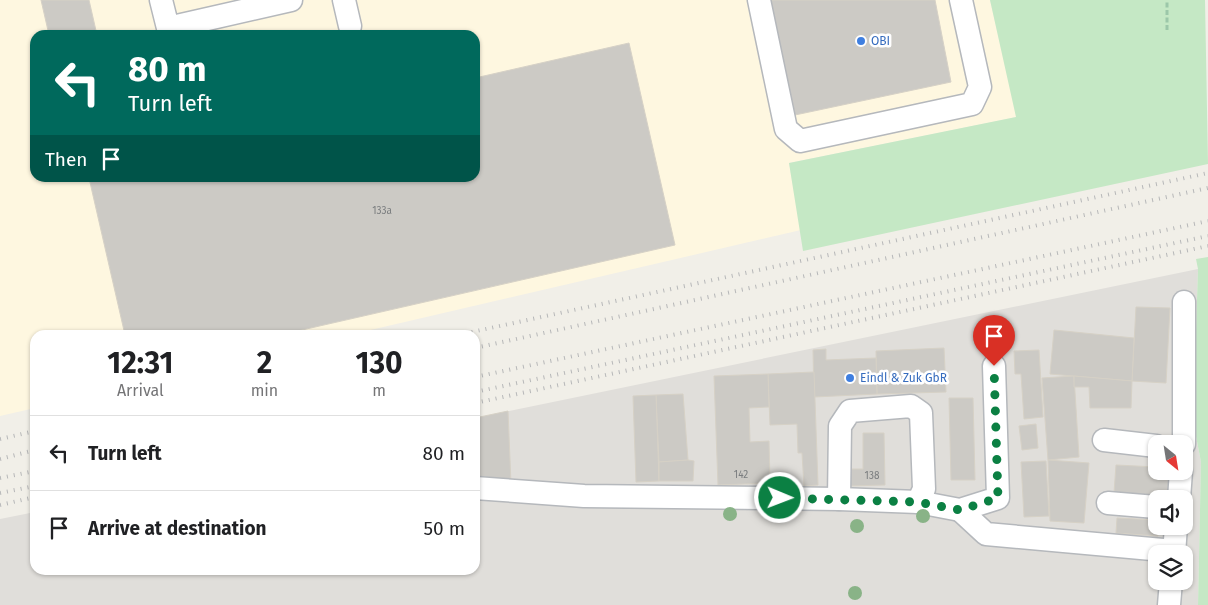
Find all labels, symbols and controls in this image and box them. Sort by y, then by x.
place label: OBI [871,34,890,48]
marker: OBI [855,35,867,47]
text: 80 m [128,48,207,90]
icon: left [45,50,110,115]
text: Turn left [128,90,212,117]
icon: arrive [97,145,125,173]
text: Then [45,148,87,171]
house number: 133a [372,205,392,217]
pin [973,315,1015,366]
icon: arrive [980,322,1008,350]
text: 12:31 [107,345,173,381]
text: 2 [257,345,272,381]
text: 130 [356,345,403,381]
place label: Eindl & Zuk GbR [860,371,947,385]
marker: Eindl & Zuk GbR [844,372,856,384]
text: Arrival [117,381,164,400]
text: min [251,381,278,400]
text: m [372,381,386,400]
north arrow [1148,435,1192,480]
map controls [1148,435,1193,590]
icon: left [45,439,73,467]
text: Turn left [88,442,162,465]
text: 80 m [423,442,465,465]
house number: 142 [734,469,748,481]
house number: 138 [865,470,880,482]
position arrow [753,471,805,523]
button: sound [1148,490,1193,535]
icon: arrive [45,514,73,542]
text: Arrive at destination [88,517,267,540]
text: 50 m [424,517,465,540]
button: layers [1148,545,1193,590]

